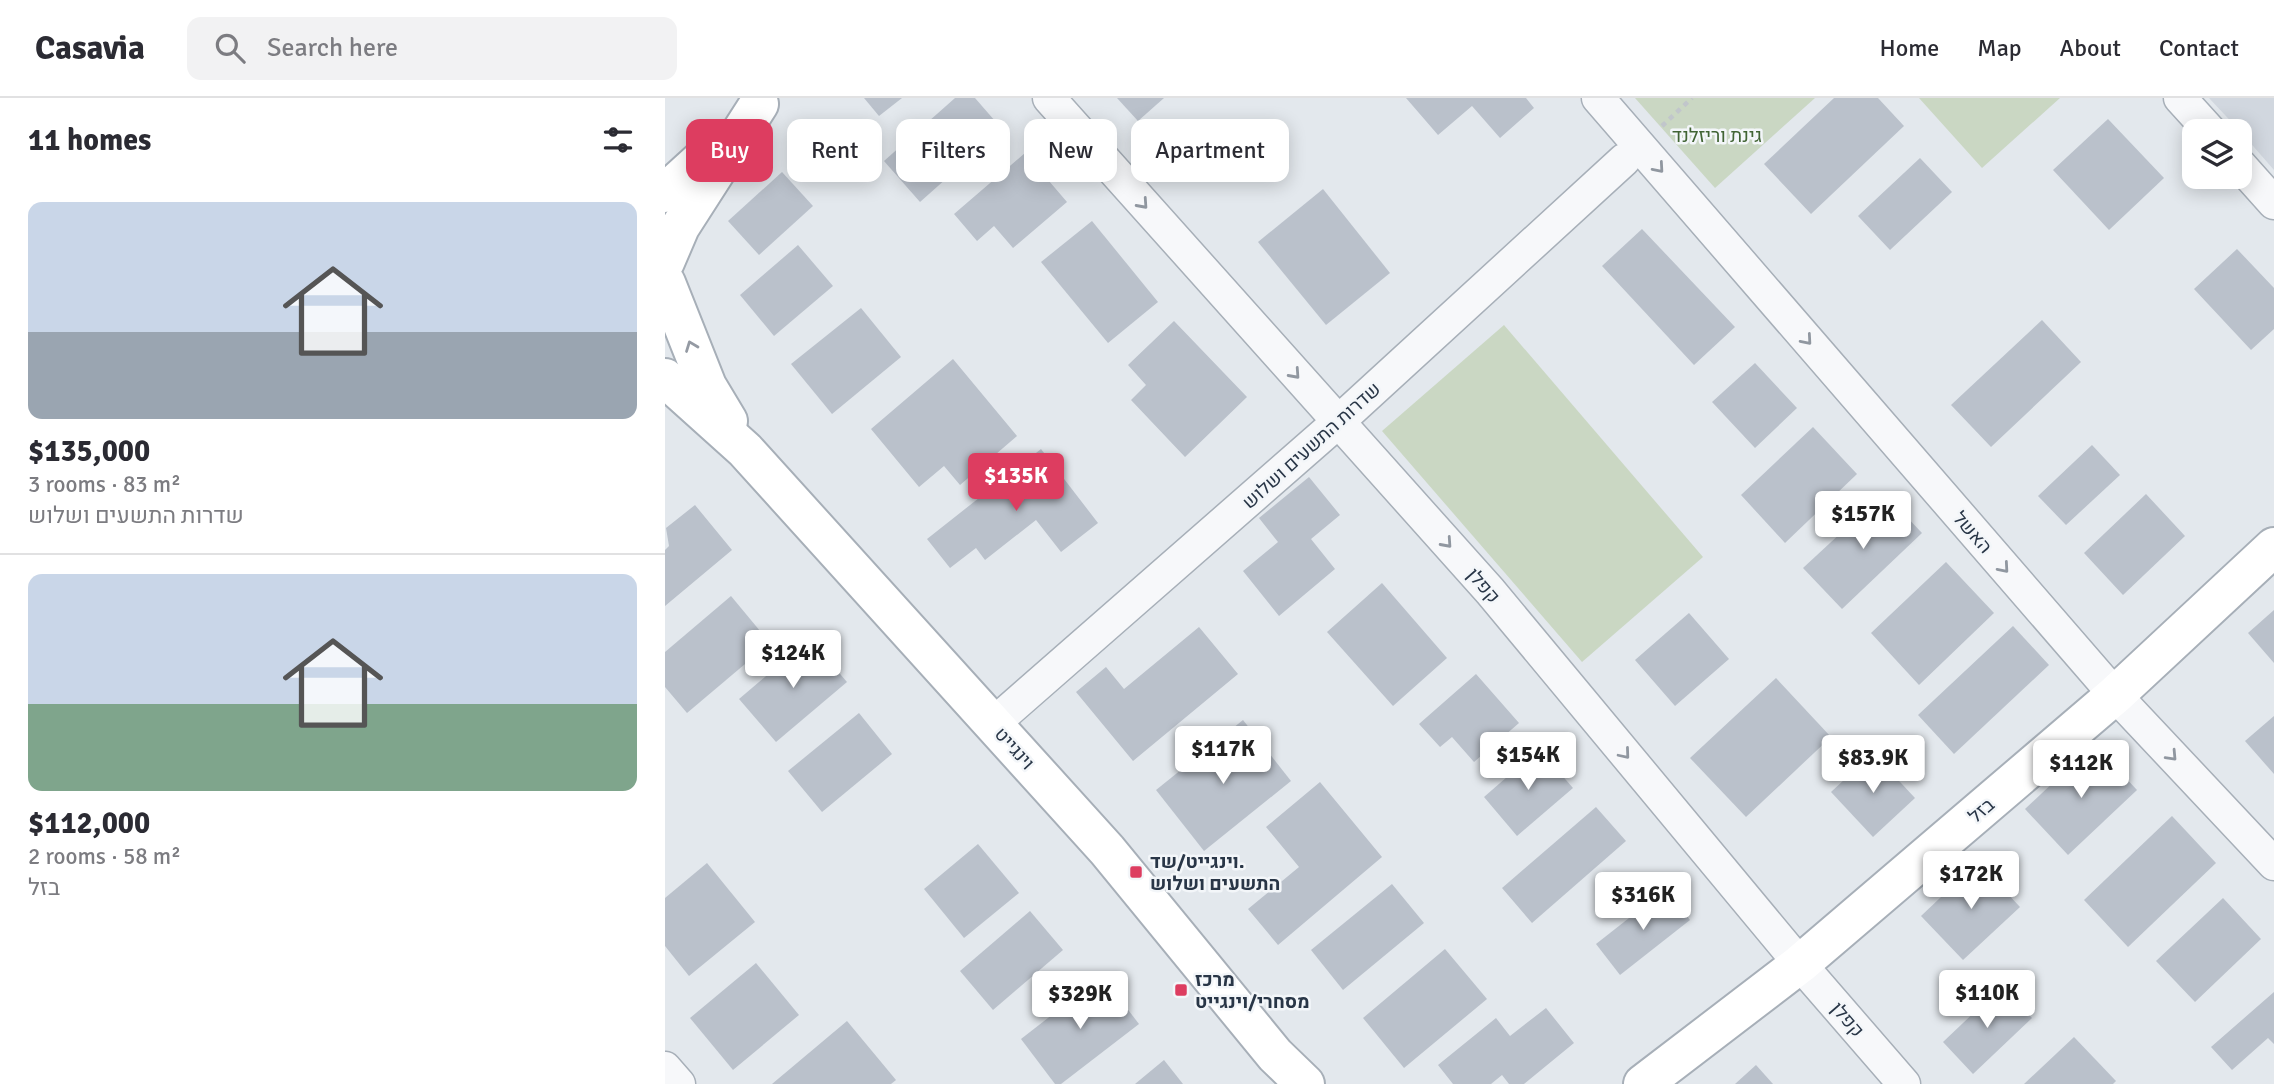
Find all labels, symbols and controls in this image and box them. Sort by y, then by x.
search box [187,17,677,80]
text: Casavia [35,28,145,69]
icon: search [211,29,249,67]
text: Search here [267,32,398,64]
text: Home [1879,33,1939,63]
text: Map [1977,33,2022,63]
text: About [2060,33,2121,63]
text: Contact [2159,33,2239,63]
chip: Buy [686,119,773,182]
chip: Rent [787,119,882,182]
chip: Filters [896,119,1010,182]
chip: New [1024,119,1117,182]
chip: Apartment [1131,119,1289,182]
map controls [2182,119,2252,189]
button: layers [2182,119,2252,189]
icon: filters [599,121,637,159]
text: 11 homes [28,122,151,159]
park label: גינת וריזלנד [1672,124,1762,148]
one-way arrow [1651,160,1663,173]
one-way arrow [1135,196,1147,209]
icon: home [270,248,396,374]
one-way arrow [1799,332,1812,345]
one-way arrow [685,341,699,353]
one-way arrow [1286,366,1299,379]
street label: שדרות התשעים ושלוש [1237,377,1386,514]
text: $135,000 [28,433,150,470]
pin: $135K [967,454,1065,513]
text: $135K [984,461,1048,490]
text: 3 rooms · 83 m² [28,470,181,499]
pin: $157K [1814,491,1912,551]
text: $157K [1831,499,1895,528]
text: שדרות התשעים ושלוש [28,501,244,530]
street label: האשל [1947,507,1997,559]
one-way arrow [1439,535,1451,548]
one-way arrow [1996,559,2008,572]
street label: קפלן [1461,563,1505,608]
icon: home [270,620,396,746]
pin: $124K [744,630,842,690]
text: $124K [761,638,825,667]
street label: וינגייט [989,723,1039,775]
pin: $117K [1174,726,1272,786]
pin: $154K [1479,732,1577,792]
text: $117K [1191,734,1255,763]
pin: $83.9K [1816,736,1930,795]
text: $154K [1496,740,1560,769]
pin: $112K [2032,740,2130,800]
text: $83.9K [1838,743,1908,772]
one-way arrow [1617,746,1630,758]
text: $112K [2049,748,2113,777]
one-way arrow [2164,748,2176,761]
street label: בזל [1964,793,2000,828]
text: $112,000 [28,805,150,842]
text: 2 rooms · 58 m² [28,842,181,871]
place label: וינגייט/שד. התשעים ושלוש [1150,850,1280,896]
pin: $172K [1922,852,2020,911]
text: $172K [1939,859,2003,888]
marker: וינגייט/שד. התשעים ושלוש [1128,864,1144,880]
pin: $316K [1594,872,1692,932]
text: בזל [28,873,60,902]
text: $316K [1611,880,1675,909]
place label: מרכז מסחרי/וינגייט [1195,968,1310,1014]
pin: $110K [1938,970,2036,1030]
pin: $329K [1031,972,1129,1031]
text: $110K [1955,978,2019,1007]
text: $329K [1048,979,1112,1008]
marker: מרכז מסחרי/וינגייט [1173,982,1189,998]
street label: קפלן [1825,997,1869,1042]

